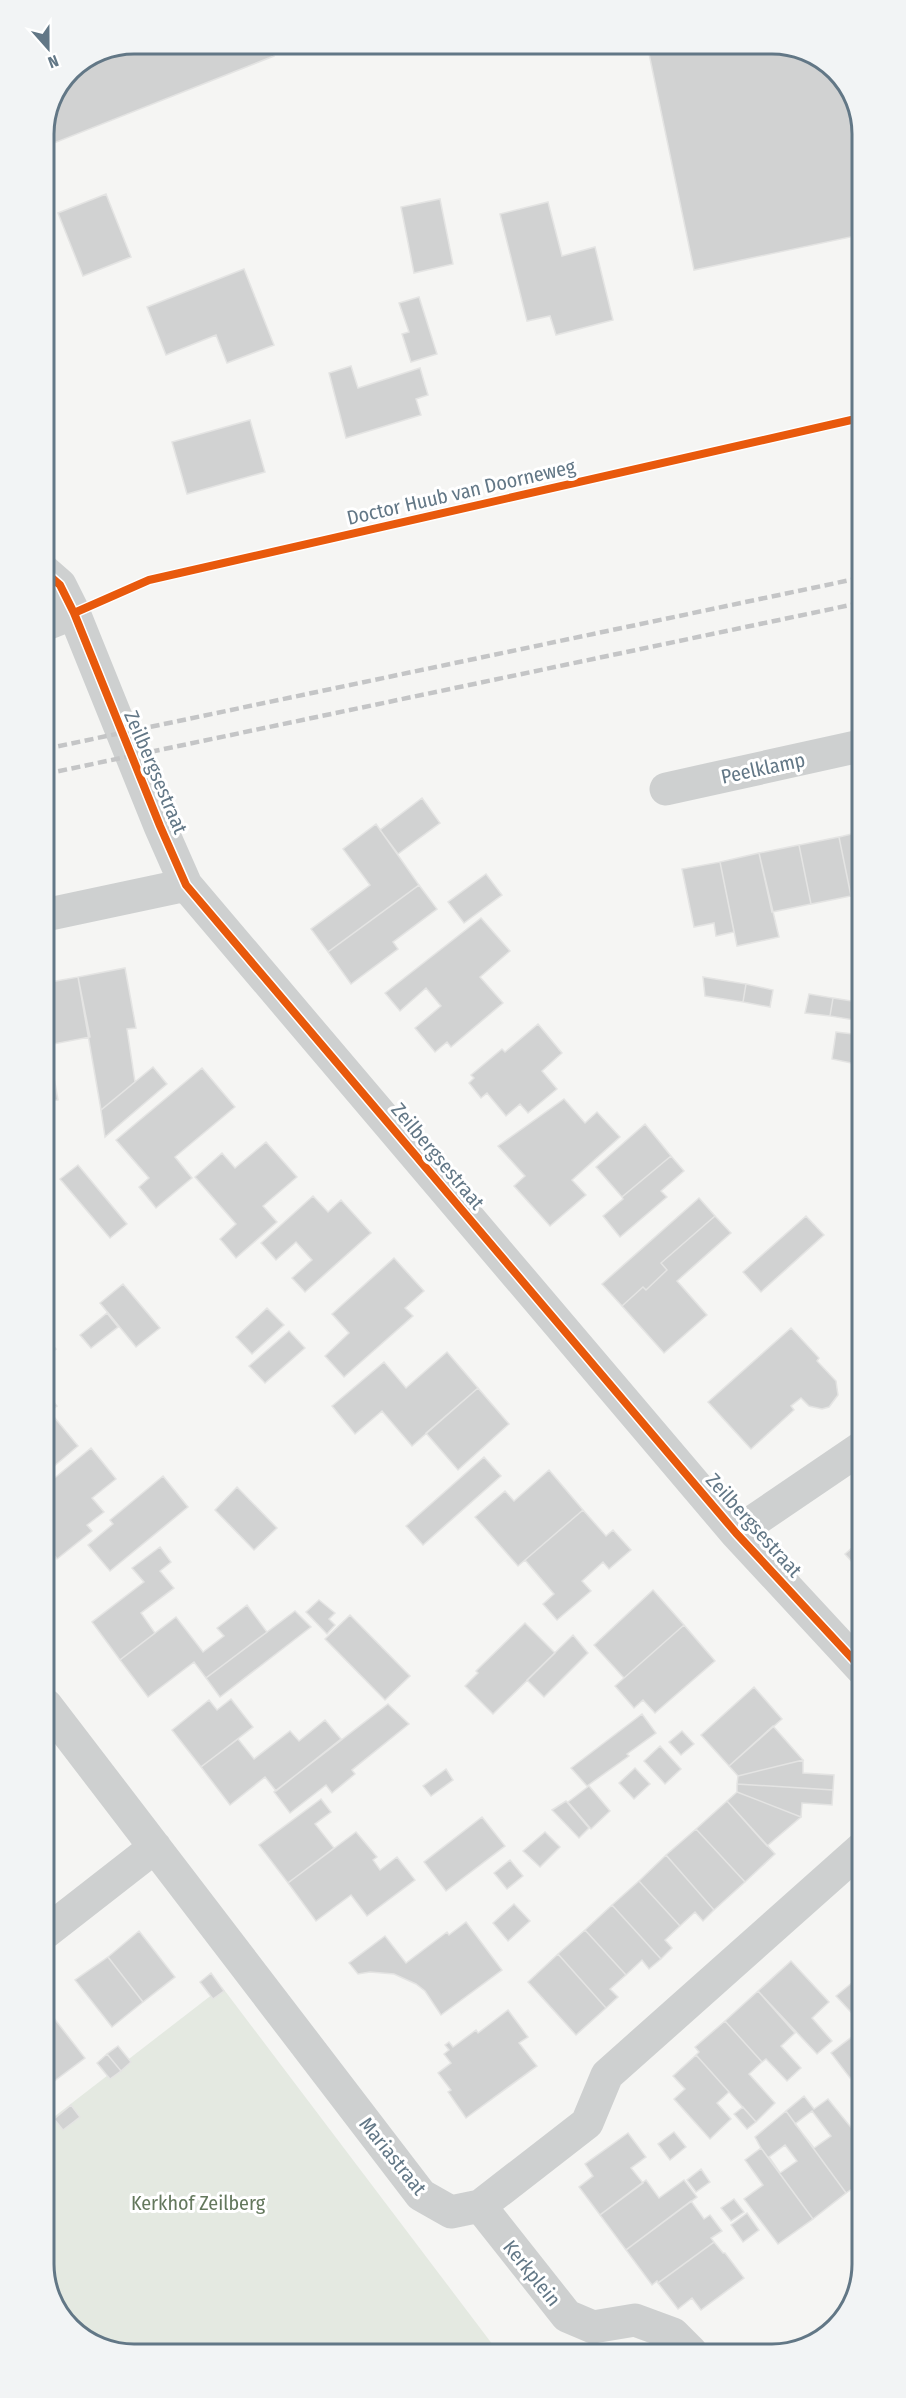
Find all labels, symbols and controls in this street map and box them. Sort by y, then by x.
north arrow [18,18,78,78]
text: N [45,51,61,72]
street label: Doctor Huub van Doorneweg [344,454,578,530]
street label: Zeilbergsestraat [119,707,193,838]
street label: Peelklamp [719,747,807,789]
street label: Zeilbergsestraat [387,1098,490,1214]
street label: Zeilbergsestraat [701,1468,807,1582]
street label: Mariastraat [354,2112,432,2200]
park label: Kerkhof Zeilberg [131,2191,266,2215]
street label: Kerkplein [498,2235,566,2311]

